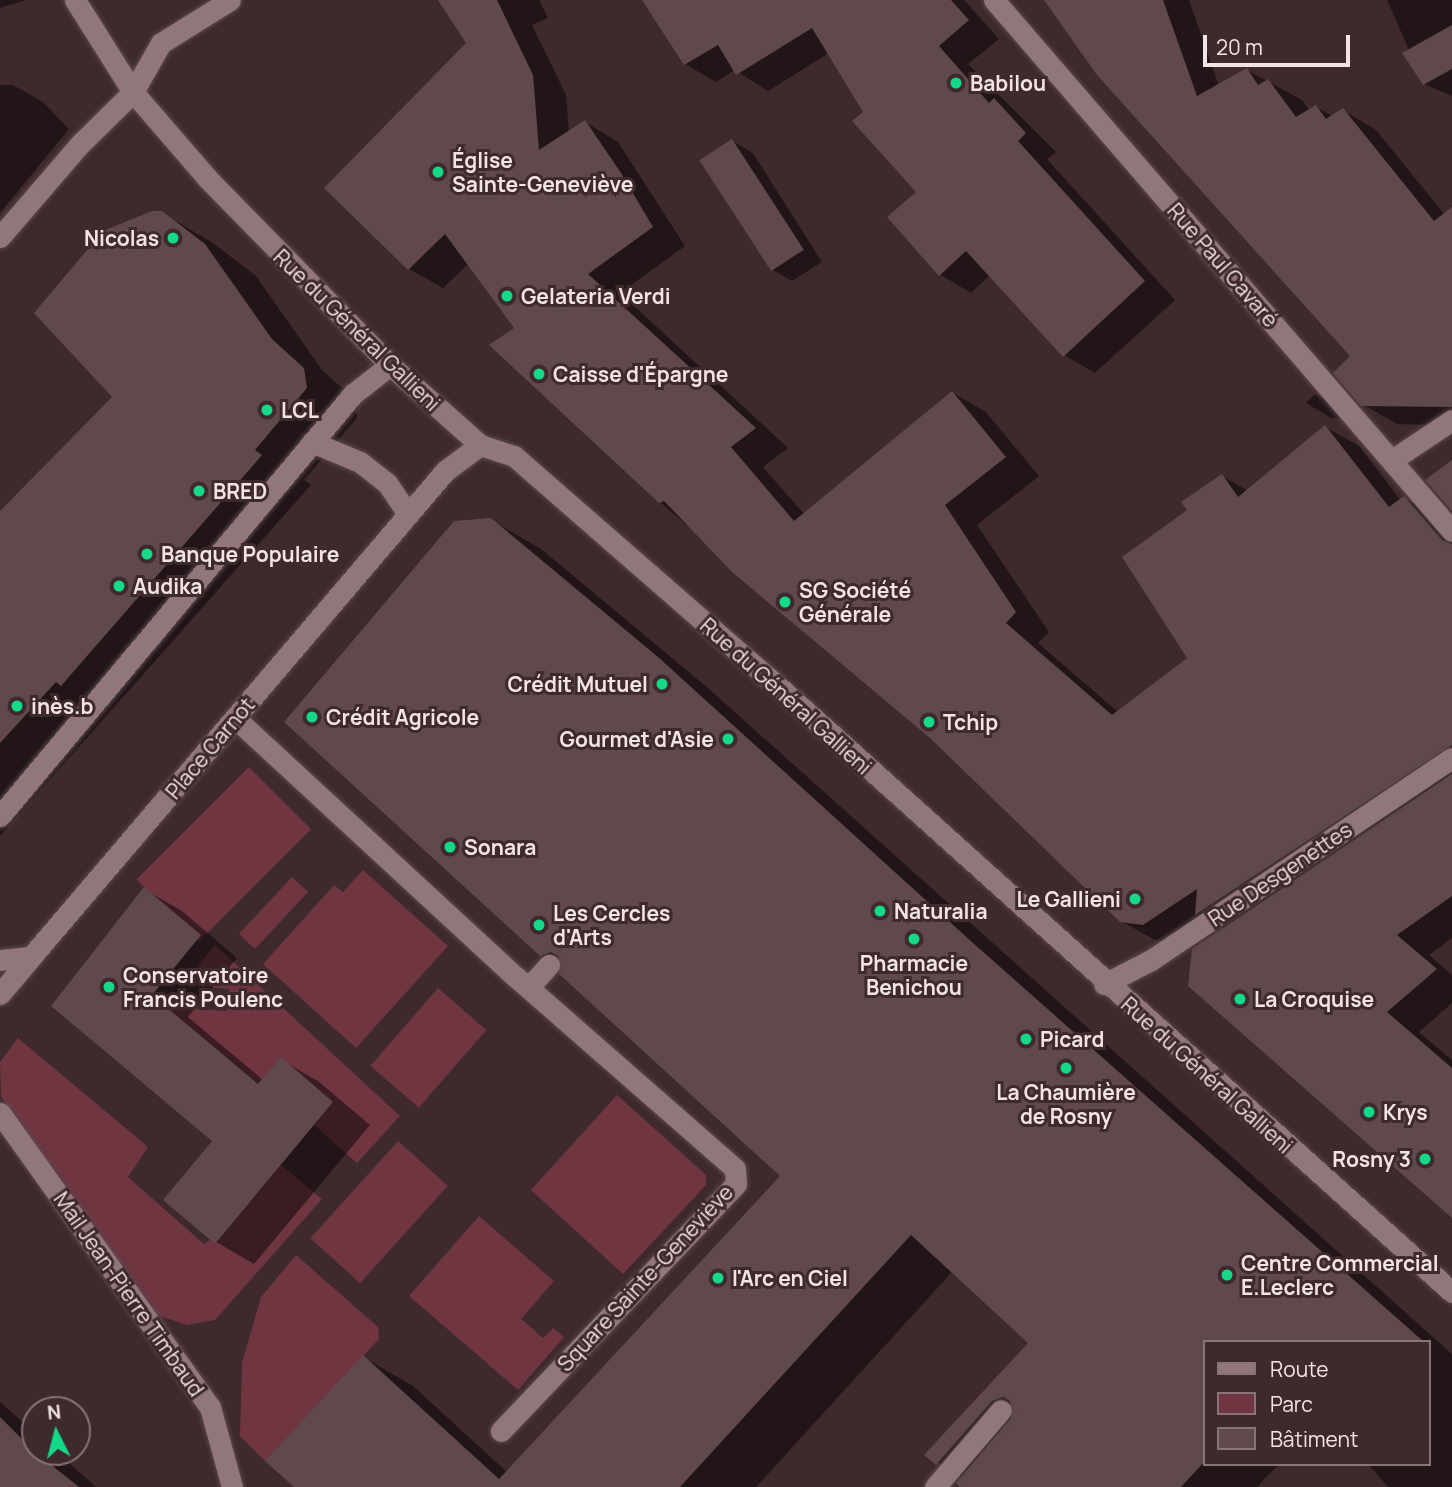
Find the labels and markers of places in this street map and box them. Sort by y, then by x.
place label: Babilou [970,70,1046,96]
marker: Babilou [948,75,964,91]
place label: Église Sainte-Geneviève [452,147,633,197]
marker: Église Sainte-Geneviève [430,164,446,180]
place label: Nicolas [84,225,159,251]
marker: Nicolas [165,230,181,246]
place label: Gelateria Verdi [521,283,671,309]
marker: Gelateria Verdi [499,288,515,304]
place label: Caisse d'Épargne [553,361,728,387]
marker: Caisse d'Épargne [531,366,547,382]
place label: LCL [281,397,319,423]
marker: LCL [259,402,275,418]
place label: BRED [213,478,267,504]
marker: BRED [191,483,207,499]
place label: Banque Populaire [161,541,339,567]
marker: Banque Populaire [139,546,155,562]
place label: Audika [133,573,202,599]
place label: SG Société Générale [799,577,911,627]
marker: Audika [111,578,127,594]
marker: SG Société Générale [777,594,793,610]
place label: Crédit Mutuel [507,671,648,697]
marker: Crédit Mutuel [654,676,670,692]
place label: inès.b [31,693,93,719]
marker: inès.b [9,698,25,714]
place label: Crédit Agricole [326,704,479,730]
marker: Crédit Agricole [304,709,320,725]
place label: Tchip [943,709,998,735]
marker: Tchip [921,714,937,730]
place label: Gourmet d'Asie [560,726,714,752]
marker: Gourmet d'Asie [720,731,736,747]
place label: Sonara [464,834,536,860]
marker: Sonara [442,839,458,855]
place label: Le Gallieni [1016,886,1121,912]
marker: Le Gallieni [1127,891,1143,907]
place label: Naturalia [894,898,987,924]
place label: Les Cercles d'Arts [553,900,670,950]
marker: Naturalia [872,903,888,919]
marker: Les Cercles d'Arts [531,917,547,933]
marker: Pharmacie Benichou [906,931,922,947]
place label: Pharmacie Benichou [860,950,968,1000]
place label: Conservatoire Francis Poulenc [123,962,283,1012]
marker: Conservatoire Francis Poulenc [101,979,117,995]
place label: La Croquise [1254,986,1374,1012]
marker: La Croquise [1232,991,1248,1007]
place label: Picard [1040,1026,1104,1052]
marker: Picard [1018,1031,1034,1047]
marker: La Chaumière de Rosny [1058,1060,1074,1076]
place label: La Chaumière de Rosny [996,1079,1136,1129]
place label: Krys [1383,1099,1428,1125]
marker: Krys [1361,1104,1377,1120]
place label: Rosny 3 [1332,1146,1411,1172]
marker: Rosny 3 [1417,1151,1433,1167]
place label: Centre Commercial E.Leclerc [1241,1250,1439,1300]
place label: l'Arc en Ciel [732,1265,848,1291]
marker: Centre Commercial E.Leclerc [1219,1267,1235,1283]
marker: l'Arc en Ciel [710,1270,726,1286]

